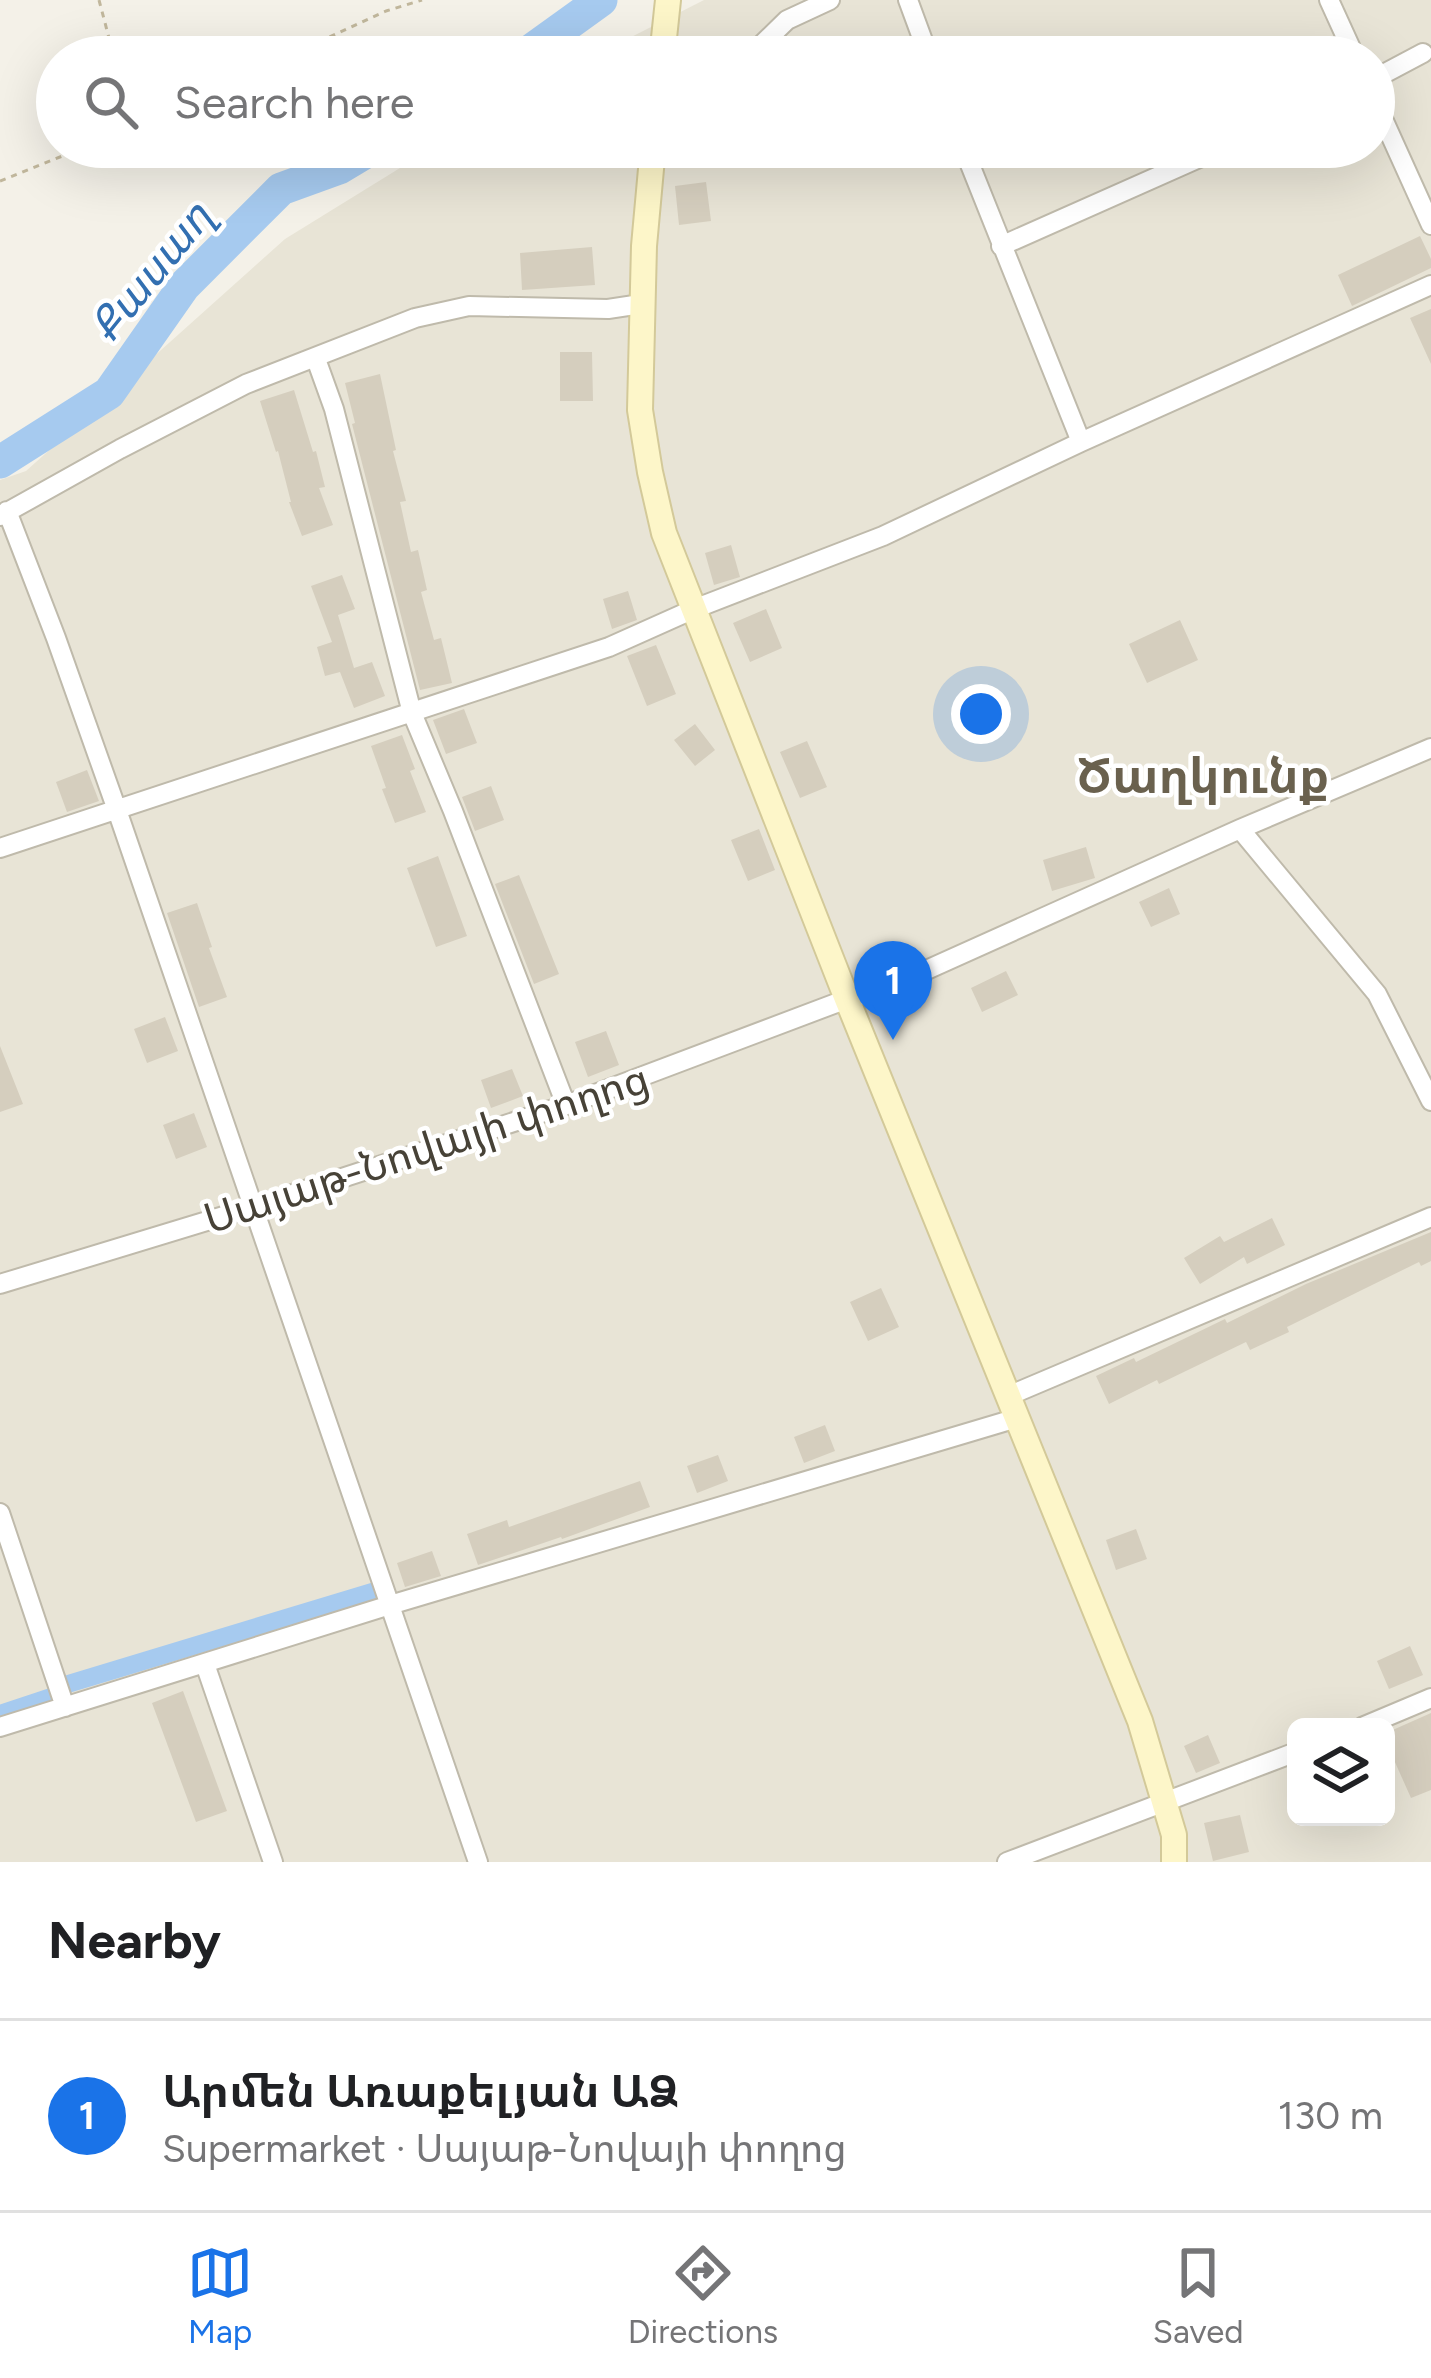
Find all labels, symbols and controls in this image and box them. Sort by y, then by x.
search box [36,36,1395,168]
icon: search [78,69,144,135]
text: Search here [174,75,414,129]
water label: Քասաղ [77,189,223,352]
your location [951,684,1011,744]
district label: Ծաղկունք [1077,747,1329,805]
pin: 1 [854,941,932,1040]
street label: Սայաթ-Նովայի փողոց [197,1052,655,1245]
map controls [1287,1718,1395,1826]
button: layers [1287,1718,1395,1826]
text: Nearby [48,1910,221,1971]
text: Արմեն Առաքելյան ԱՁ [162,2064,679,2118]
text: 1 [79,2092,95,2139]
text: 130 m [1278,2092,1383,2139]
text: Supermarket · Սայաթ-Նովայի փողոց [162,2125,847,2172]
tab: Map [187,2240,253,2351]
tab: Directions [628,2240,778,2351]
tab: Saved [1153,2240,1244,2351]

